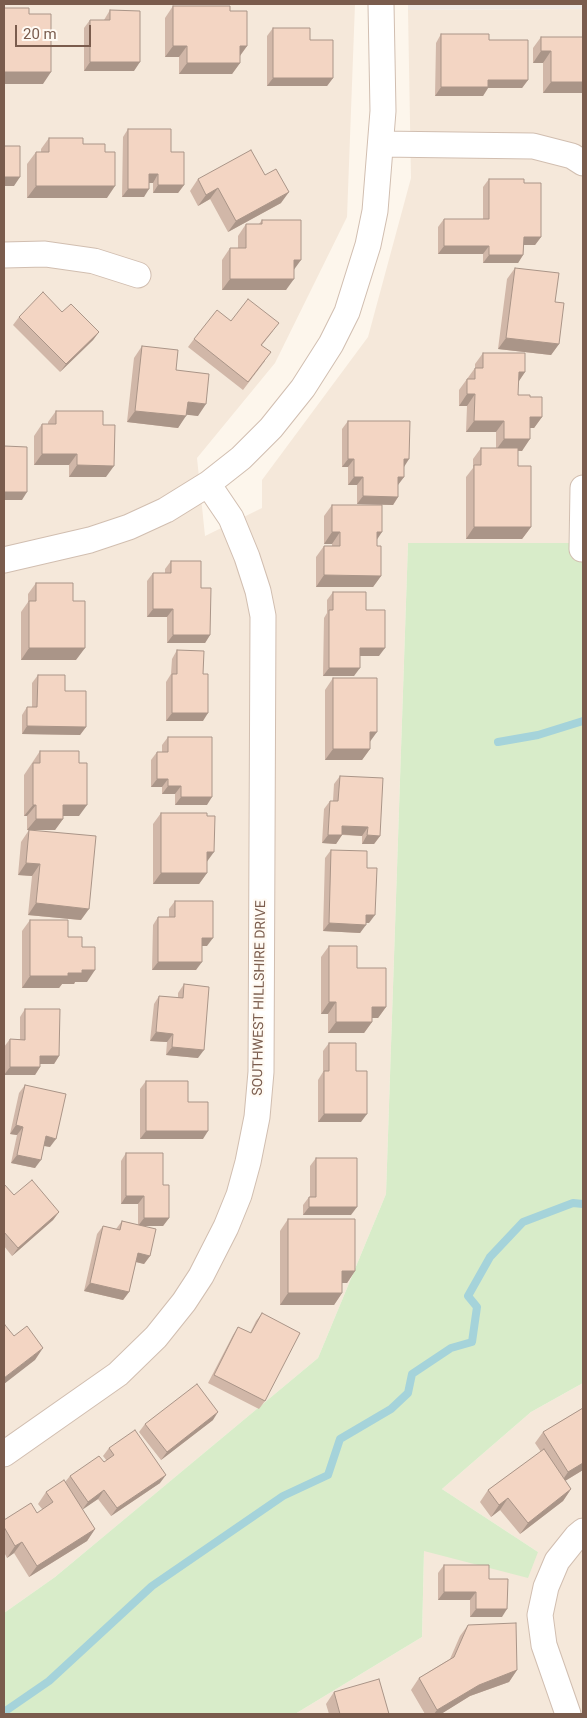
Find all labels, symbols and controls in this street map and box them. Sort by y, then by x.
scale bar [18,15,94,47]
text: 20 m [23,25,57,43]
street label: SOUTHWEST HILLSHIRE DRIVE [250,900,270,1096]

